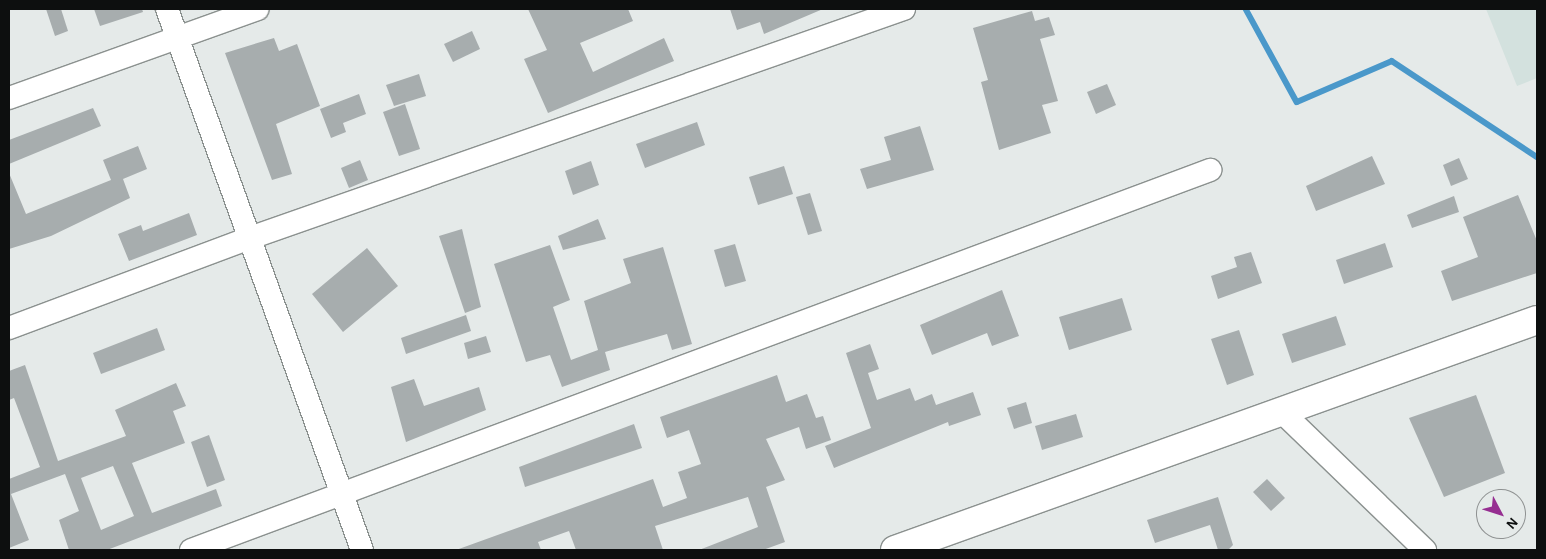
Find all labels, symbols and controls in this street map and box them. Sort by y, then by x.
north arrow [1476,489,1526,539]
text: N [1503,515,1520,531]

